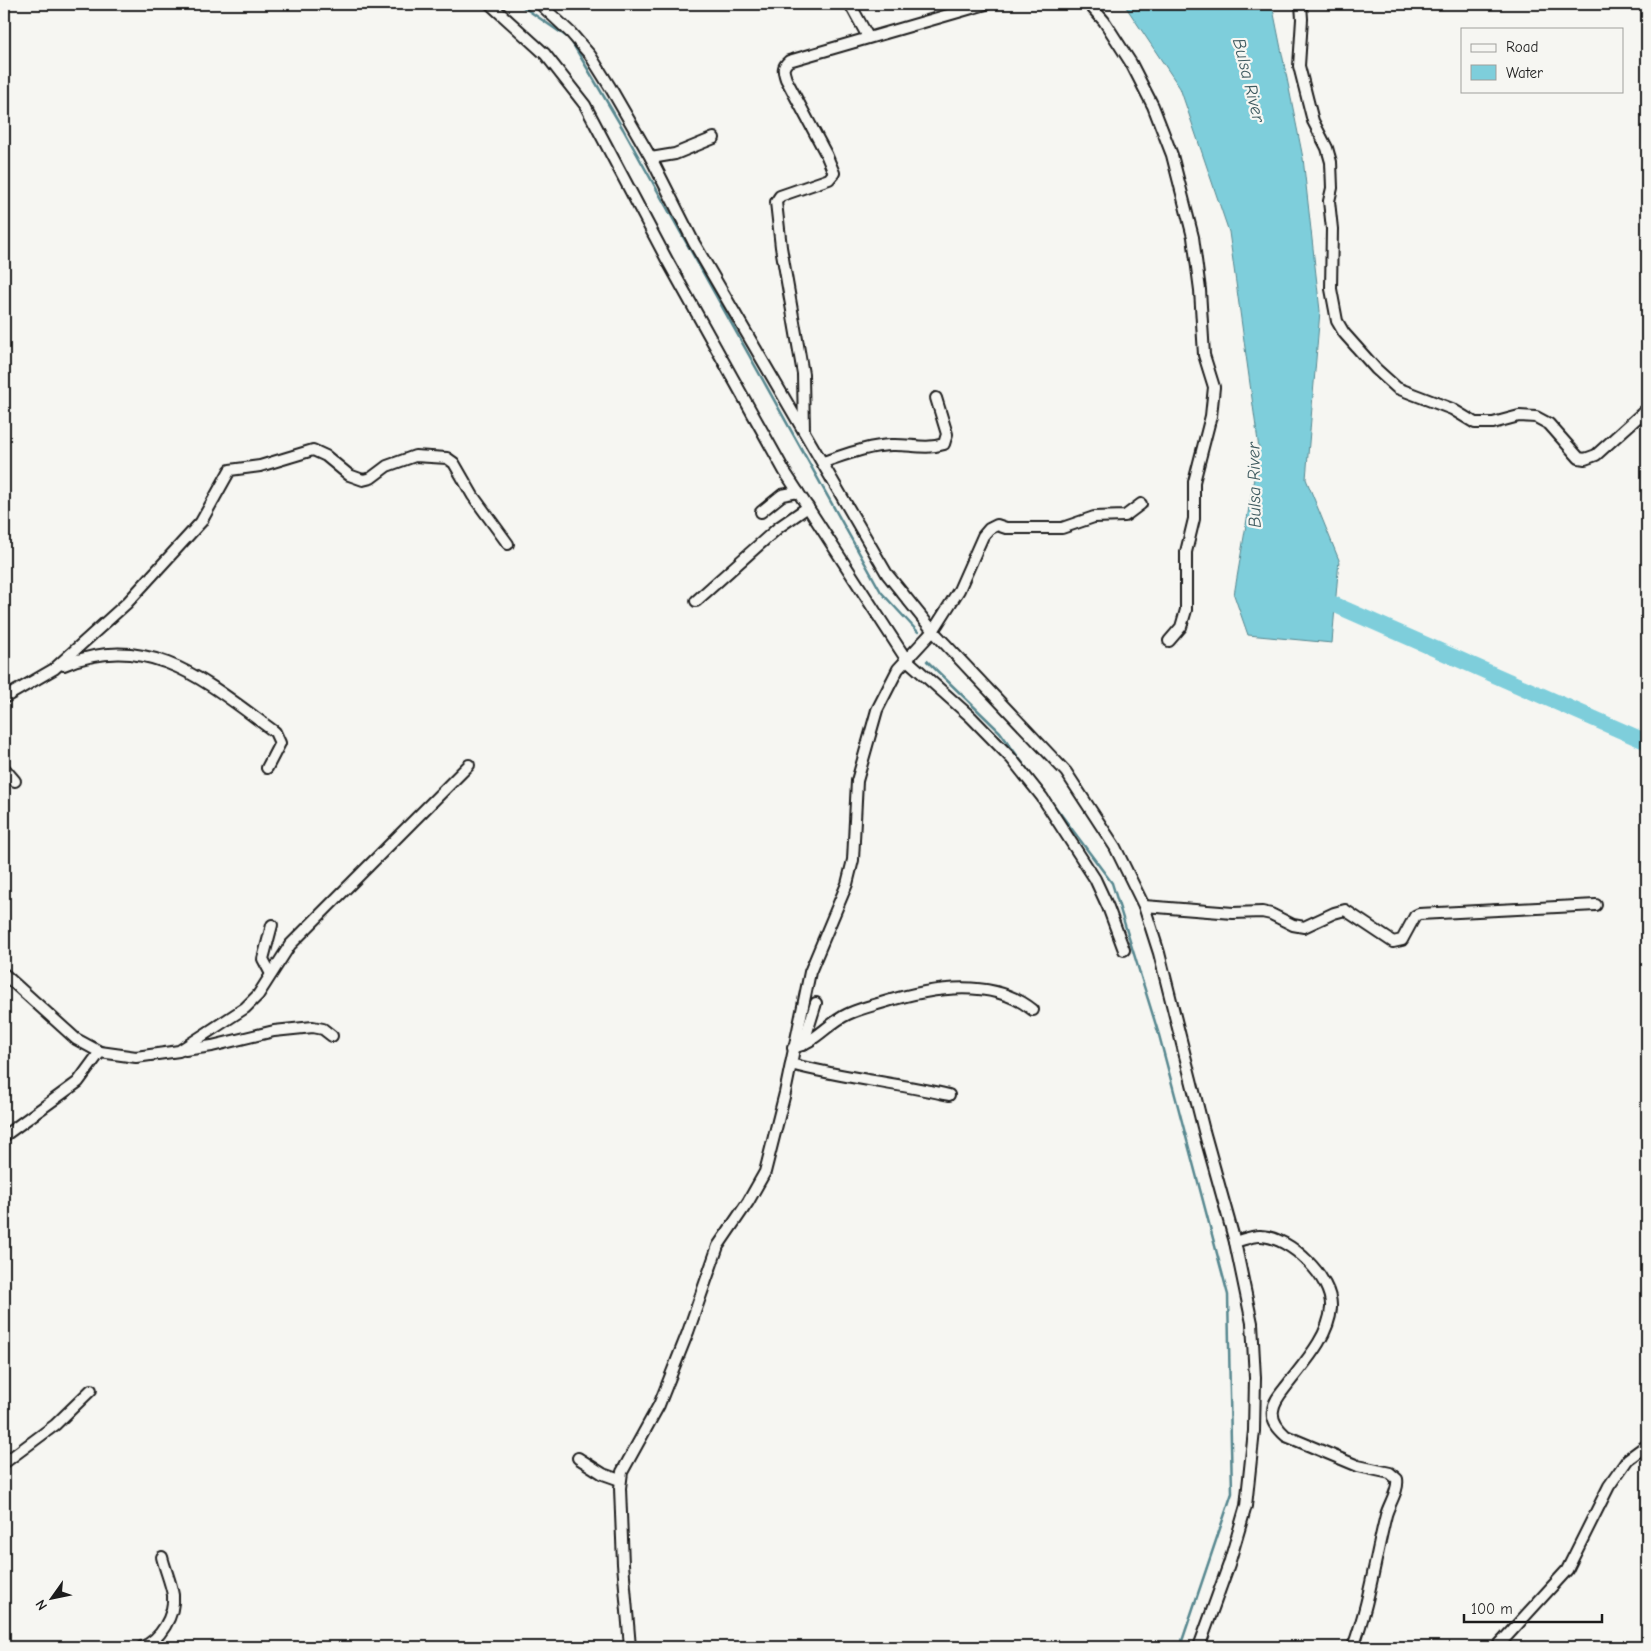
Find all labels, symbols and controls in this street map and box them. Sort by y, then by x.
legend [1461,28,1624,92]
water label: Bulsa River [1228,36,1269,125]
text: Road [1506,38,1538,56]
text: Water [1506,64,1543,82]
water label: Bulsa River [1243,441,1266,528]
north arrow [28,1574,78,1624]
scale bar [1464,1591,1601,1623]
text: N [32,1596,51,1613]
text: 100 m [1471,1600,1513,1618]

